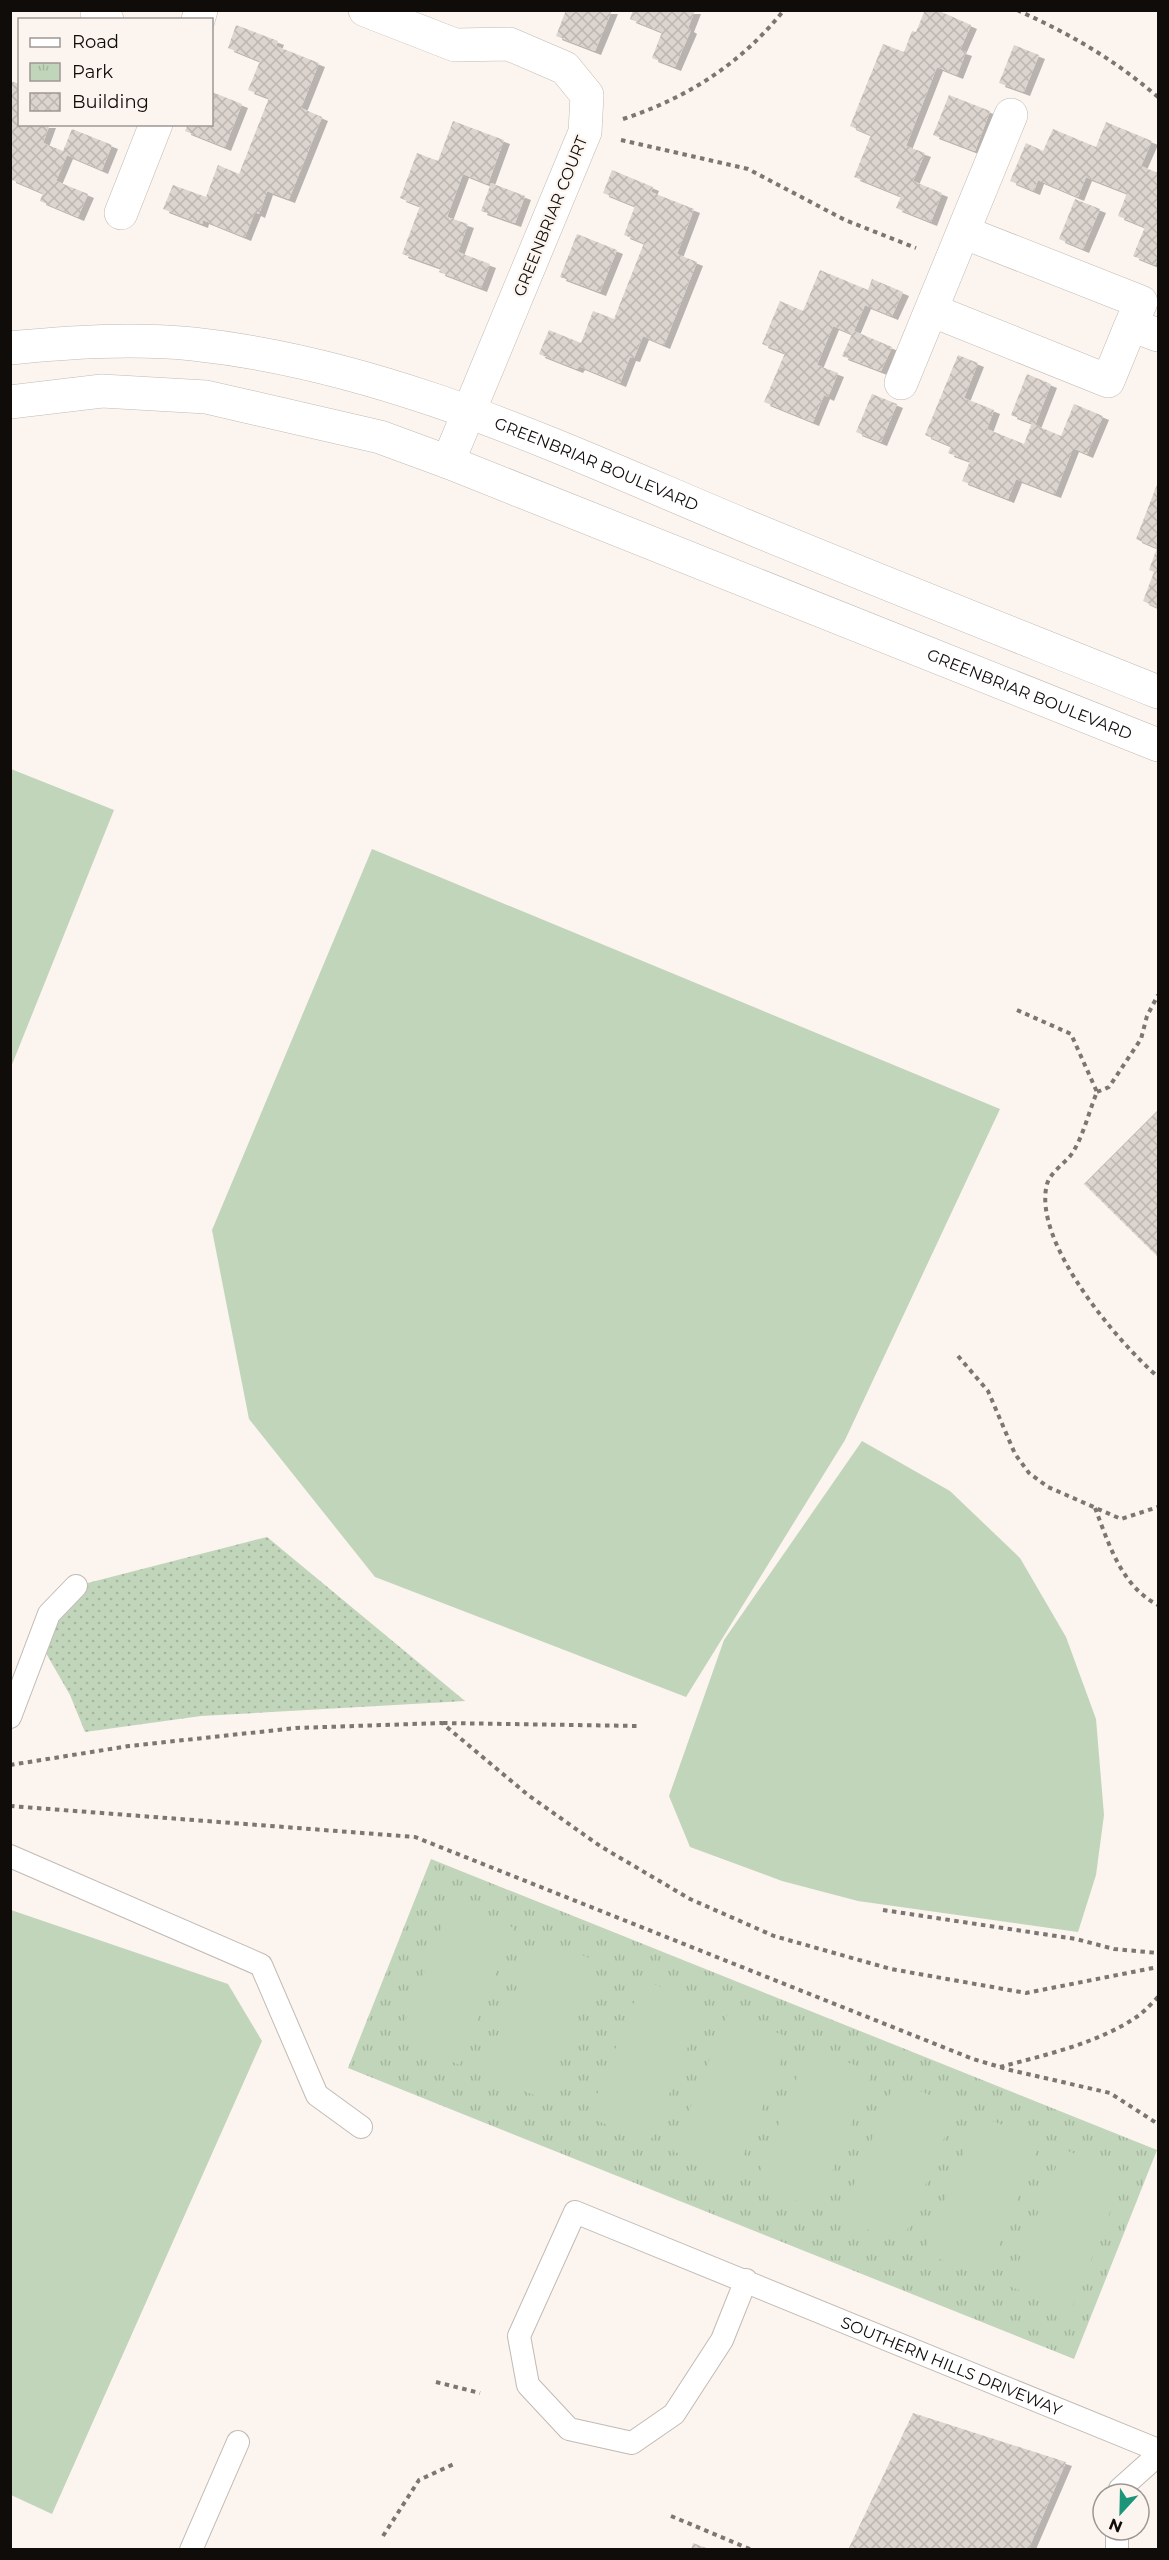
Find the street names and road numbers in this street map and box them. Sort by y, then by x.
street label: GREENBRIAR COURT [510,132,592,299]
street label: GREENBRIAR BOULEVARD [492,414,701,515]
street label: GREENBRIAR BOULEVARD [924,645,1135,744]
street label: SOUTHERN HILLS DRIVEWAY [838,2313,1065,2420]

